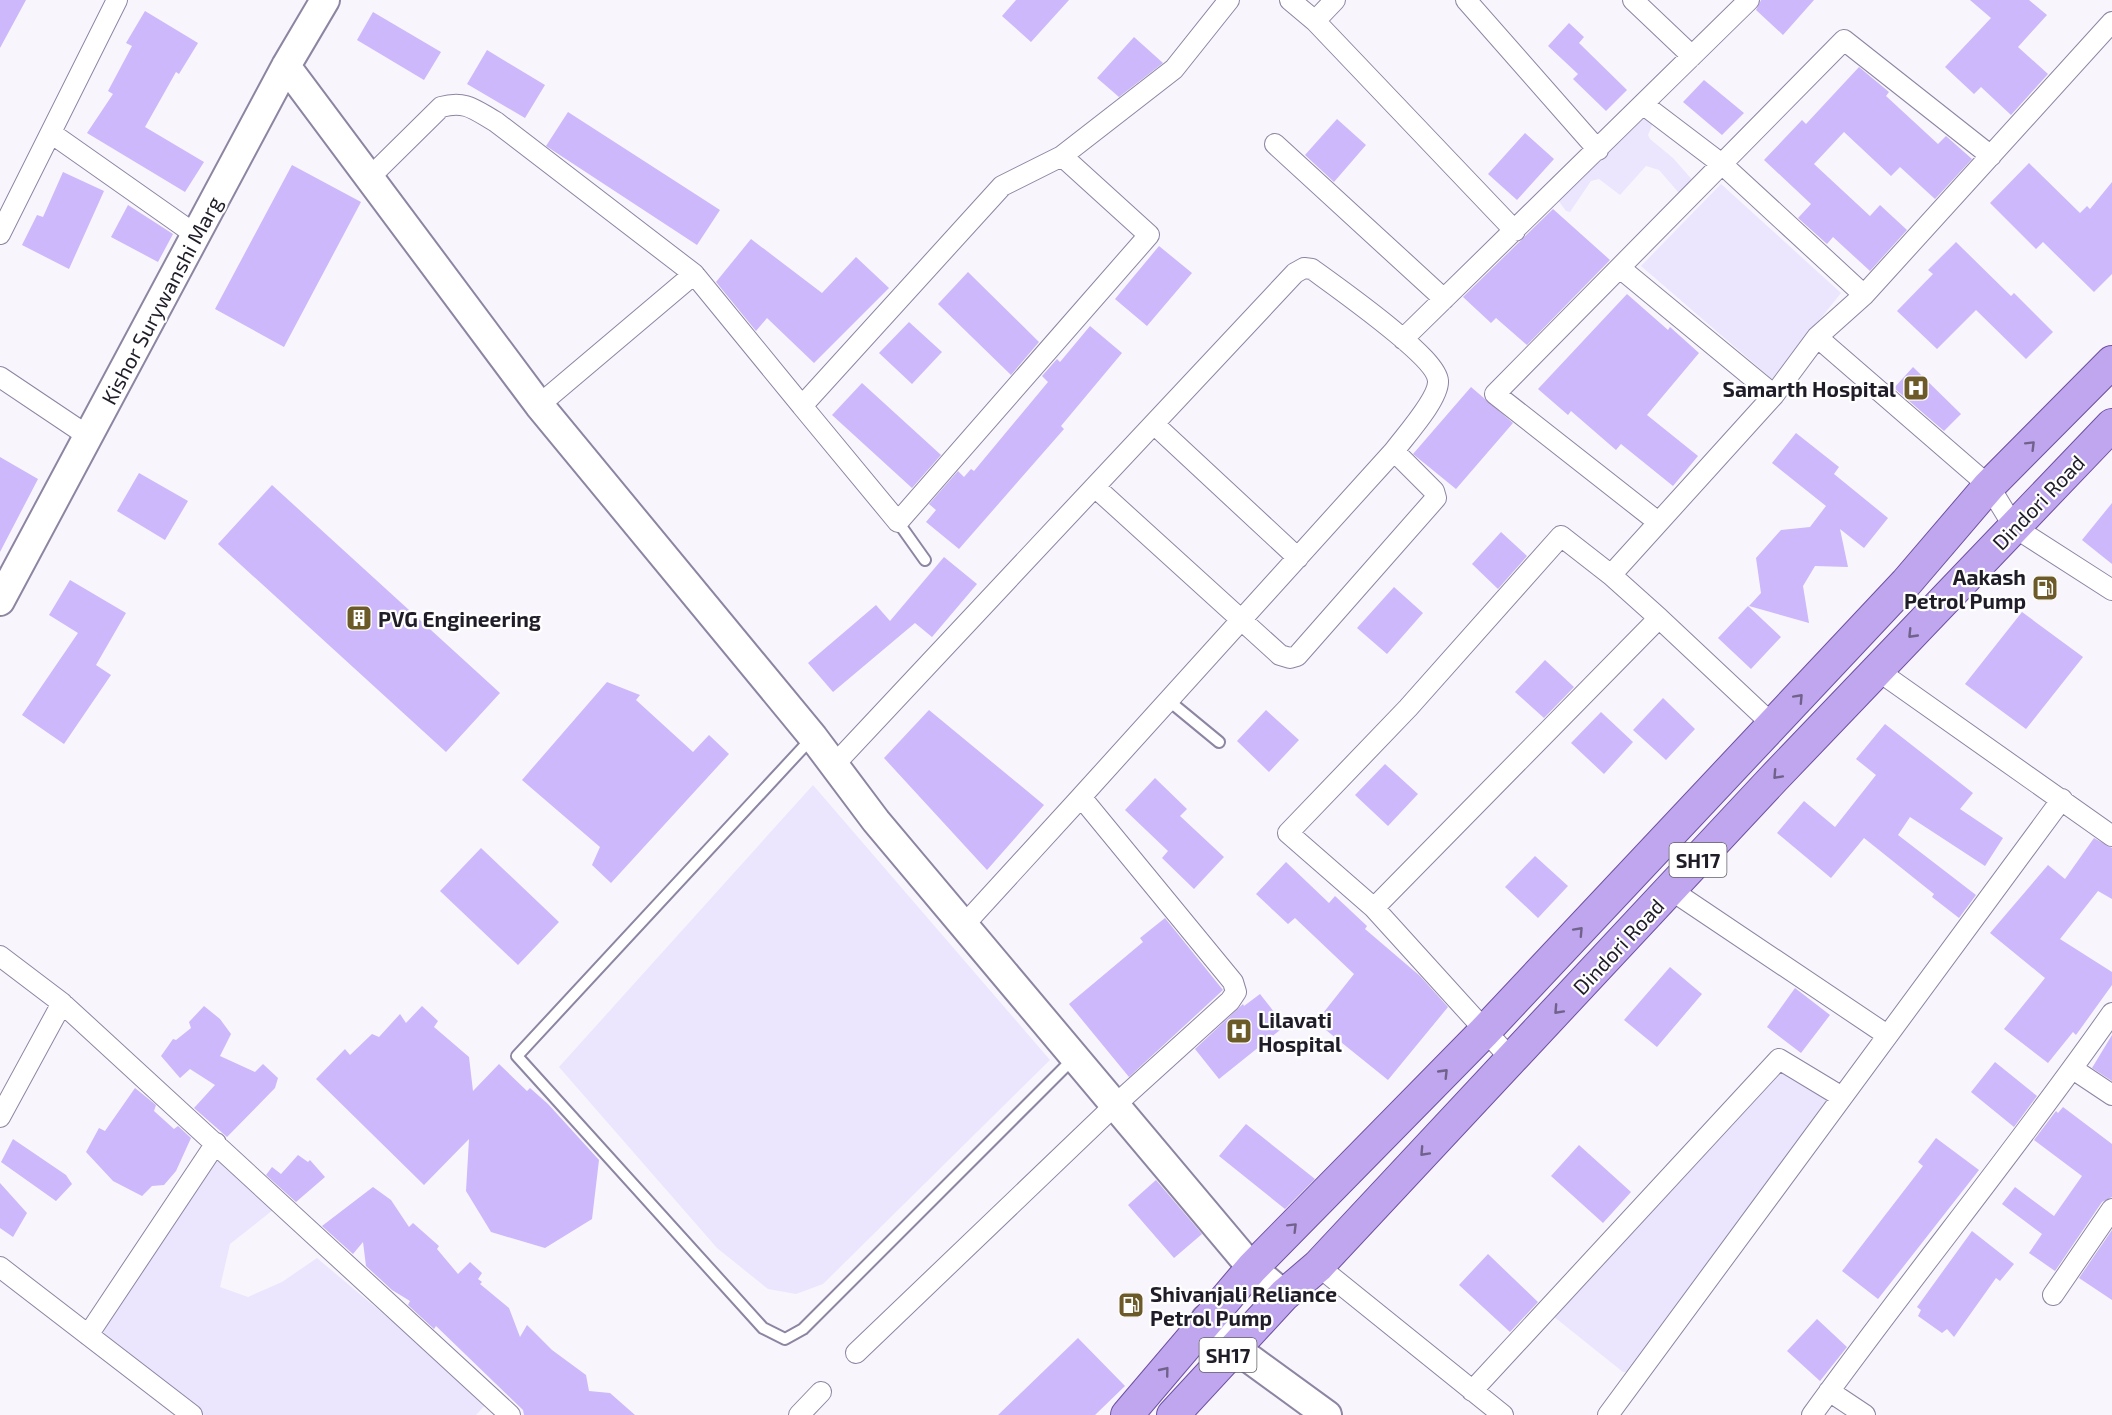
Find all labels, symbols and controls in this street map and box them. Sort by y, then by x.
street label: Kishor Surywanshi Marg [95,191,227,408]
hospital icon: Samarth Hospital [1901,373,1931,403]
place label: Samarth Hospital [1723,376,1896,401]
one-way arrow [2023,441,2034,452]
street label: Dindori Road [1987,449,2089,555]
place label: Aakash Petrol Pump [1904,564,2026,613]
fuel station icon: Aakash Petrol Pump [2030,573,2060,603]
building icon: PVG Engineering [344,603,374,633]
place label: PVG Engineering [378,606,541,631]
one-way arrow [1908,627,1919,638]
one-way arrow [1792,694,1803,704]
one-way arrow [1773,768,1784,778]
road number: SH17 [1670,843,1726,877]
street label: Dindori Road [1567,893,1669,999]
one-way arrow [1571,928,1582,939]
one-way arrow [1554,1003,1565,1013]
place label: Lilavati Hospital [1258,1007,1342,1056]
hospital icon: Lilavati Hospital [1224,1016,1254,1046]
one-way arrow [1437,1069,1448,1080]
one-way arrow [1421,1144,1432,1155]
one-way arrow [1285,1223,1296,1234]
place label: Shivanjali Reliance Petrol Pump [1150,1281,1337,1330]
fuel station icon: Shivanjali Reliance Petrol Pump [1116,1290,1146,1320]
road number: SH17 [1200,1338,1256,1372]
one-way arrow [1158,1366,1169,1377]

